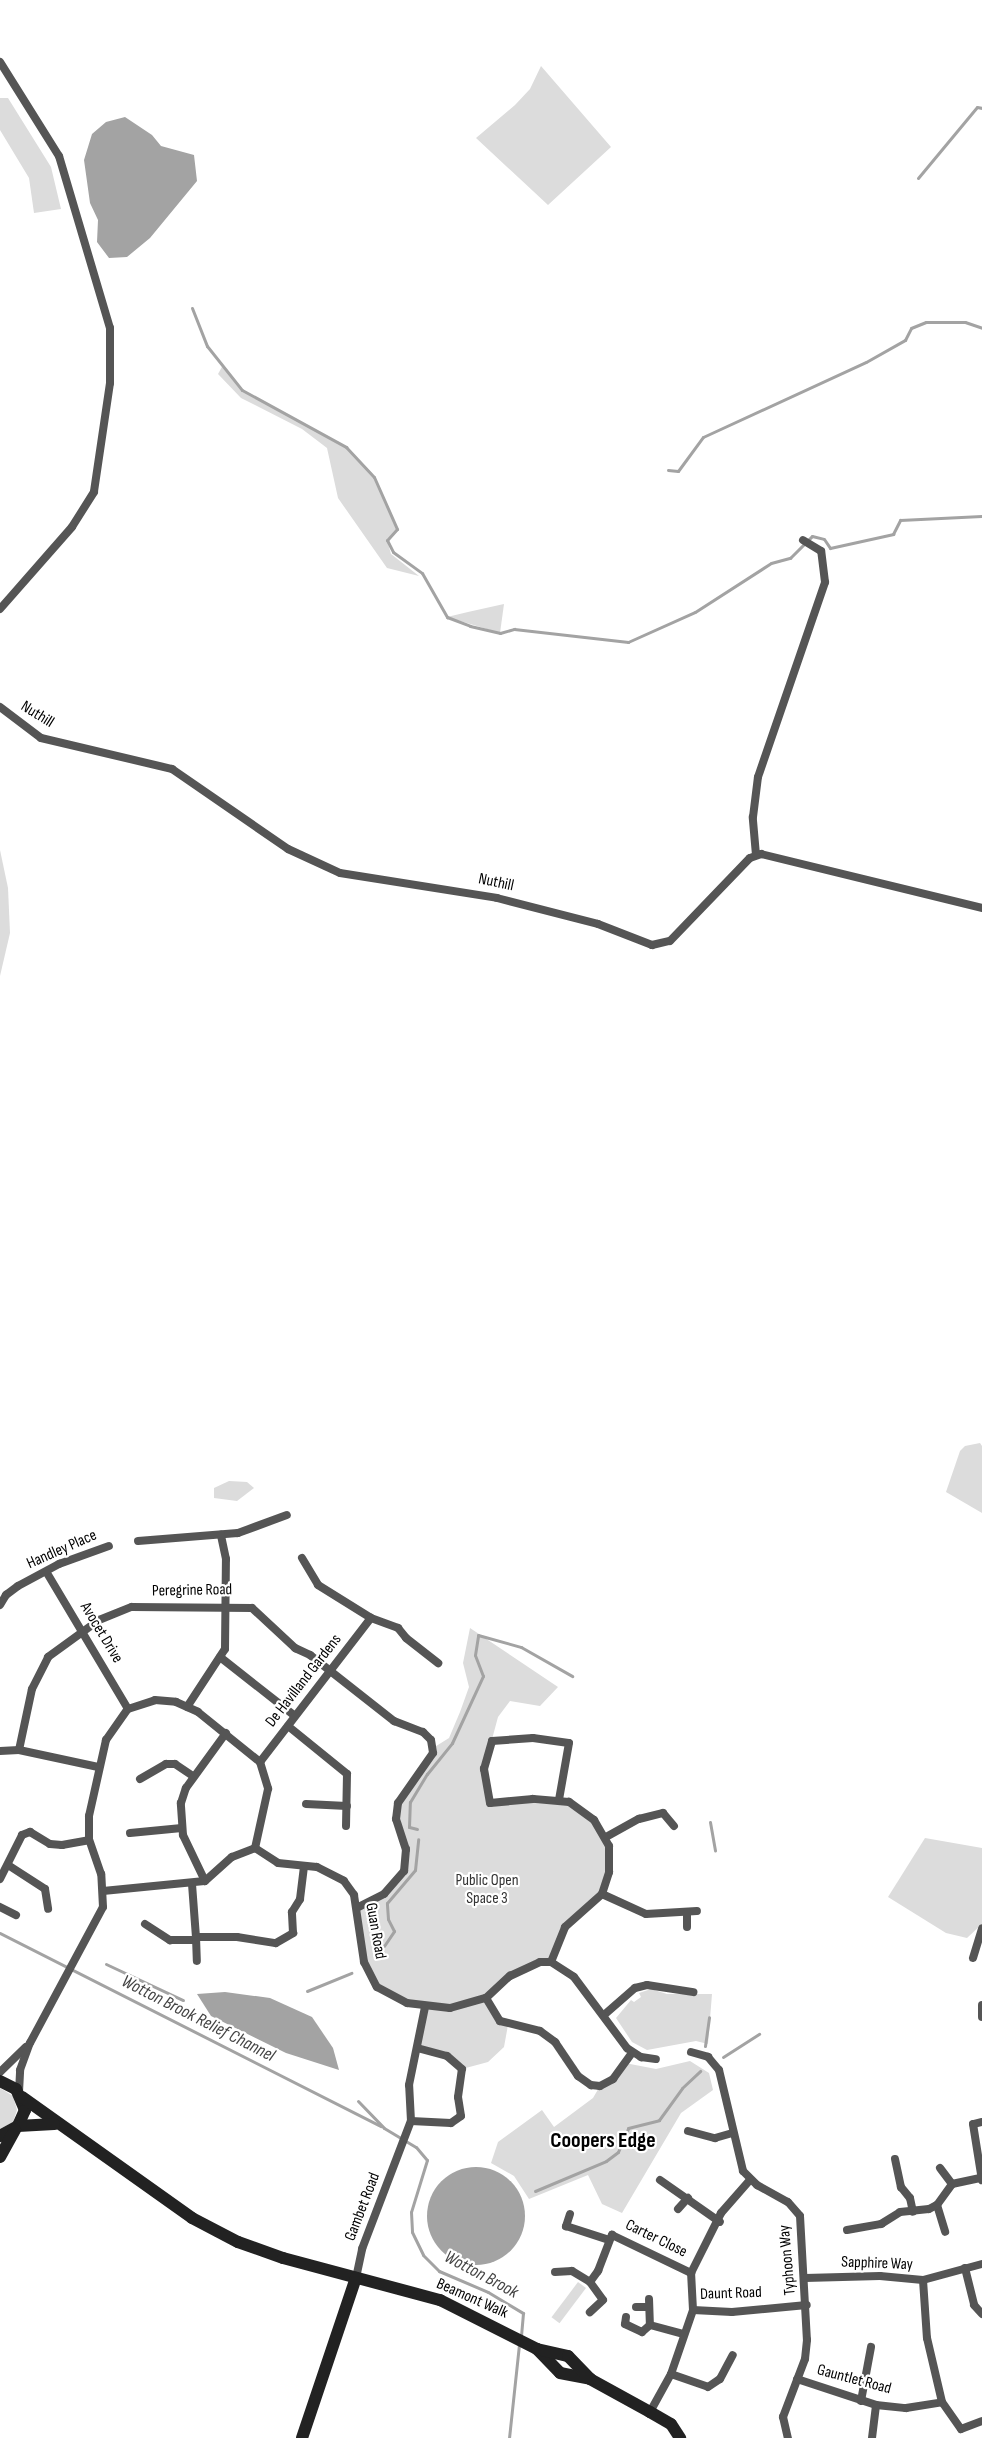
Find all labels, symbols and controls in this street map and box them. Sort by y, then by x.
street label: Nuthill [17,697,57,733]
street label: Nuthill [477,870,515,896]
street label: Handley Place [24,1526,100,1574]
street label: Peregrine Road [152,1581,232,1601]
street label: Avocet Drive [75,1599,127,1667]
street label: De Havilland Gardens [262,1631,346,1731]
park label: Public Open Space 3 [455,1871,519,1909]
street label: Guan Road [361,1901,389,1961]
water label: Wotton Brook Relief Channel [118,1971,278,2067]
district label: Coopers Edge [550,2128,656,2154]
street label: Gambet Road [341,2170,385,2244]
street label: Carter Close [622,2216,690,2262]
street label: Typhoon Way [775,2224,801,2296]
water label: Wotton Brook [440,2247,522,2303]
street label: Sapphire Way [841,2253,913,2275]
street label: Beamont Walk [433,2275,511,2323]
street label: Daunt Road [700,2283,762,2305]
street label: Gauntlet Road [815,2361,893,2399]

